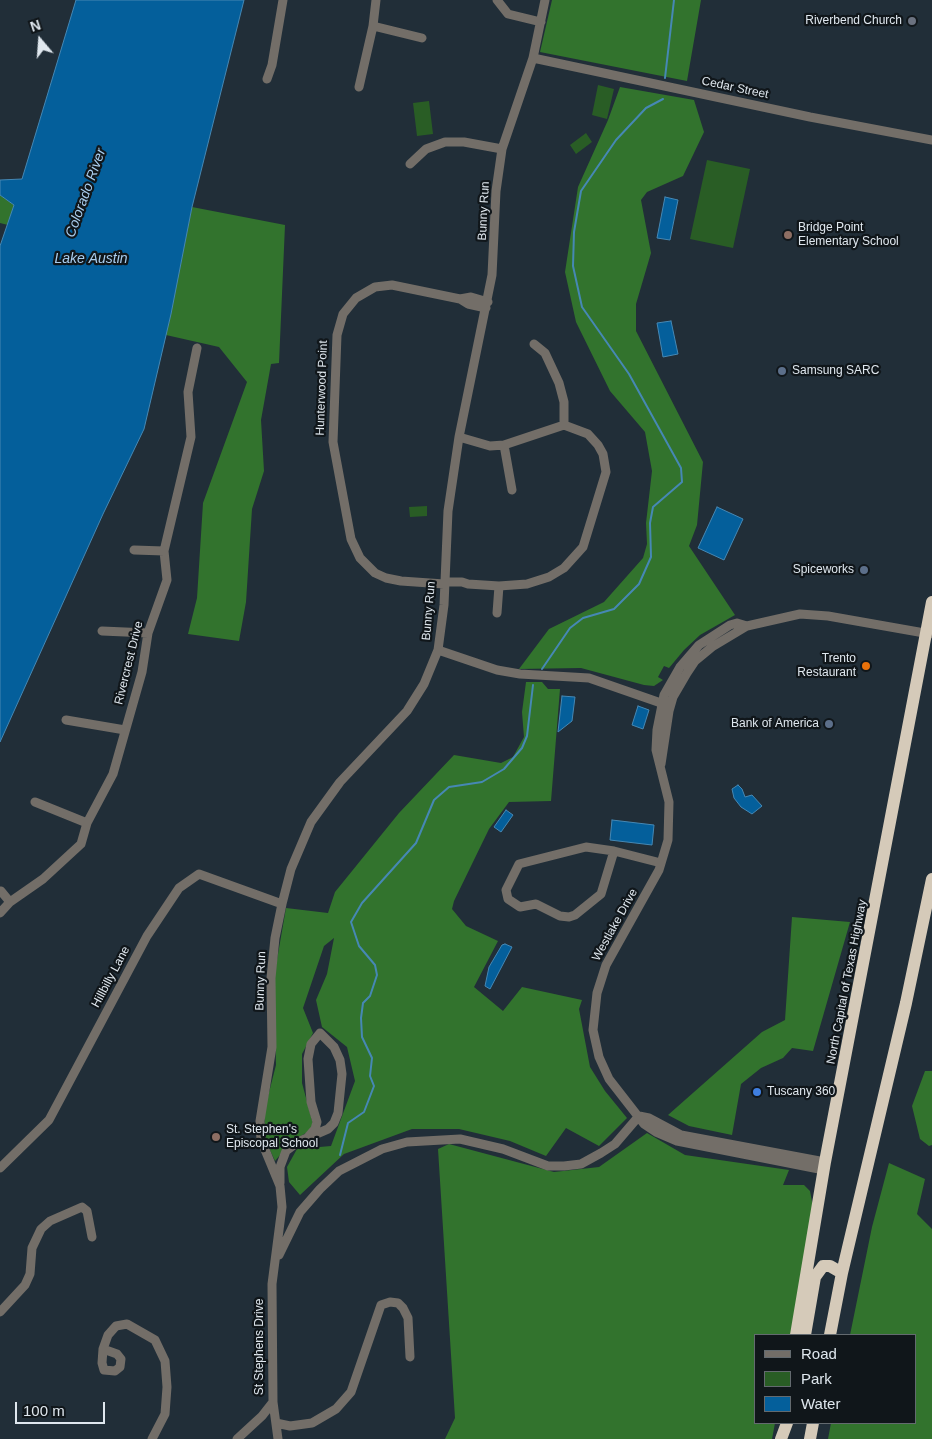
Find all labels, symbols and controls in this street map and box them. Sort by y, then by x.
place label: Riverbend Church [805,14,902,28]
north arrow [15,15,65,65]
marker: Riverbend Church [906,15,918,27]
text: N [28,17,43,35]
street label: Cedar Street [700,74,770,102]
water label: Colorado River [62,146,110,240]
street label: Bunny Run [475,181,493,241]
place label: Bridge Point Elementary School [798,221,899,249]
marker: Bridge Point Elementary School [782,229,794,241]
water label: Lake Austin [54,251,128,267]
street label: Hunterwood Point [313,340,331,436]
place label: Samsung SARC [792,364,879,378]
marker: Samsung SARC [776,365,788,377]
place label: Spiceworks [793,563,854,577]
marker: Spiceworks [858,564,870,576]
street label: Bunny Run [419,581,439,641]
street label: Rivercrest Drive [112,620,146,706]
place label: Trento Restaurant [797,652,856,680]
marker: Trento Restaurant [860,660,872,672]
place label: Bank of America [731,717,819,731]
marker: Bank of America [823,718,835,730]
street label: Westlake Drive [589,886,641,964]
street label: North Capital of Texas Highway [824,898,870,1066]
street label: Hillbilly Lane [89,944,133,1010]
street label: Bunny Run [253,951,269,1011]
place label: Tuscany 360 [767,1085,835,1099]
marker: Tuscany 360 [751,1086,763,1098]
place label: St. Stephen's Episcopal School [226,1123,318,1151]
marker: St. Stephen's Episcopal School [210,1131,222,1143]
street label: St Stephens Drive [253,1299,267,1395]
legend [754,1334,917,1424]
text: Road [801,1345,837,1362]
text: Park [801,1370,832,1387]
scale bar [18,1392,108,1424]
text: Water [801,1395,840,1412]
text: 100 m [23,1402,65,1419]

